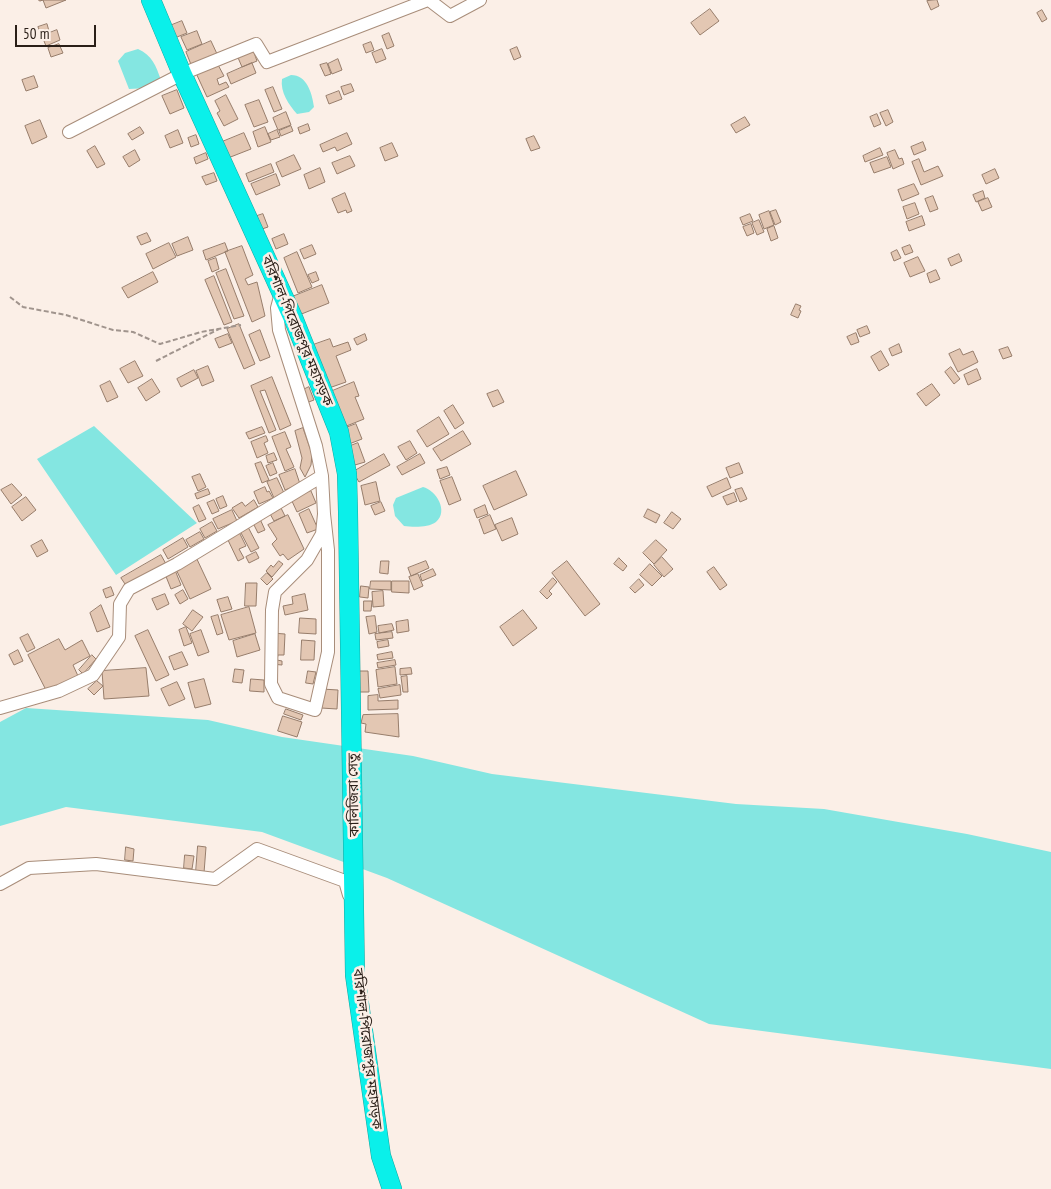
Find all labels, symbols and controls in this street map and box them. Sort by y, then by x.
scale bar [18,15,99,47]
text: 50 m [23,24,49,43]
street label: বরিশাল-পিরোজপুর মহাসড়ক [258,253,336,409]
street label: কালিজিরা সেতু [345,753,363,837]
street label: বরিশাল-পিরোজপুর মহাসড়ক [349,968,385,1130]

